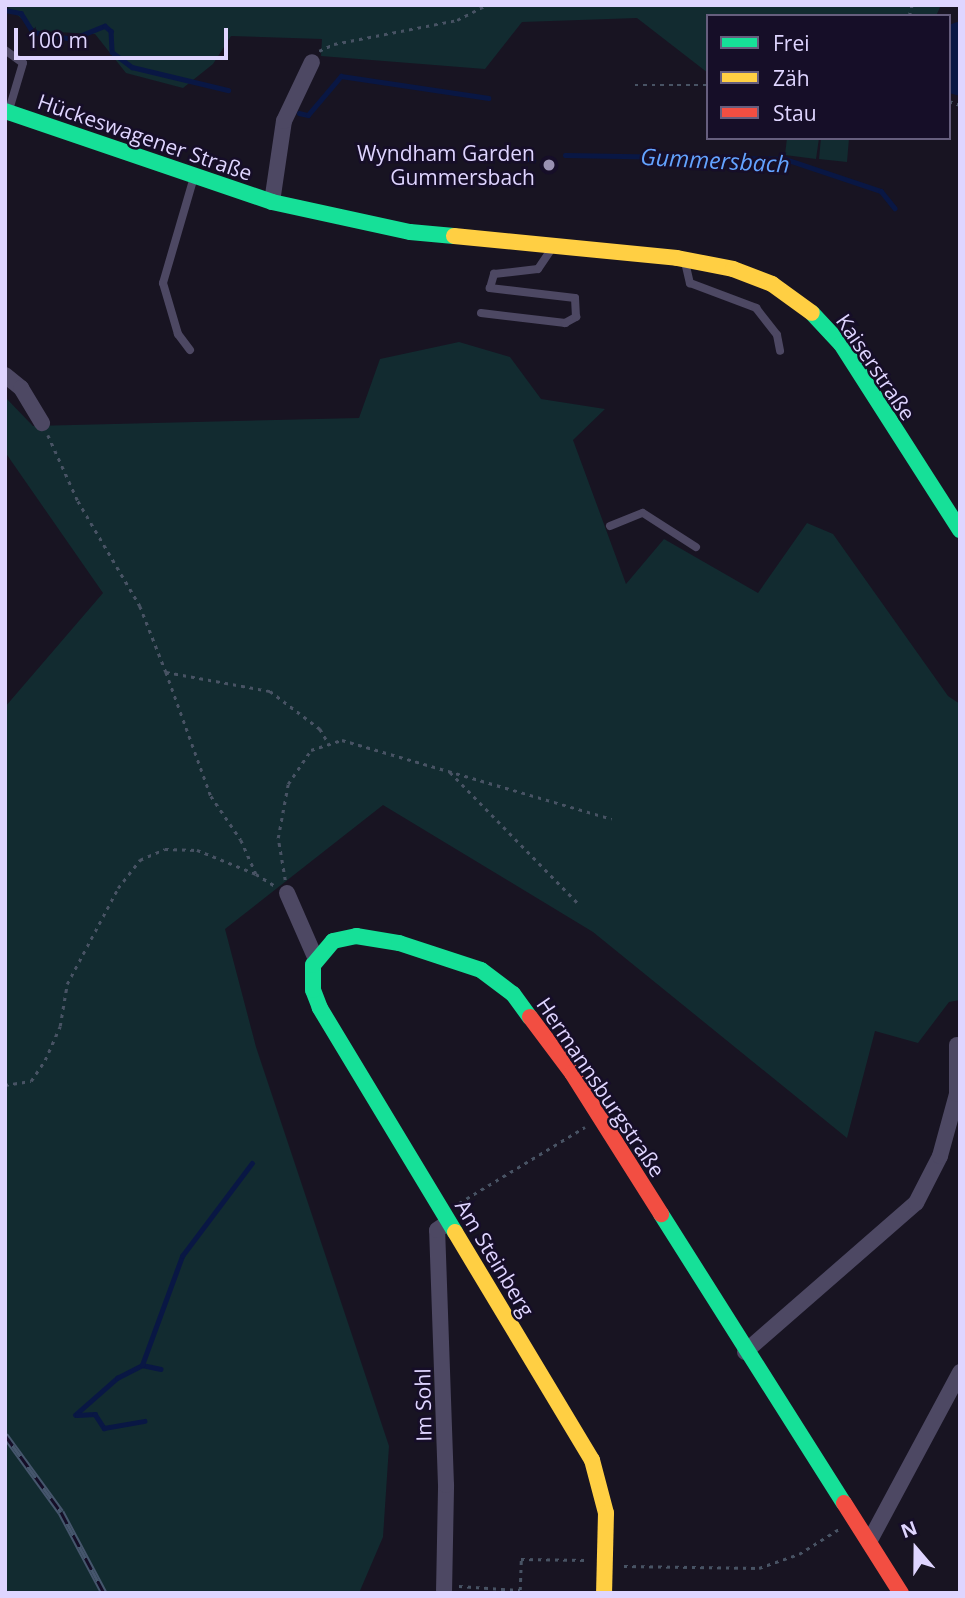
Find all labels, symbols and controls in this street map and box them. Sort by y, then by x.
scale bar [18,14,231,58]
legend [706,14,951,140]
text: 100 m [27,26,88,54]
text: Frei [773,29,810,57]
text: Zäh [773,64,810,92]
street label: Hückeswagener Straße [34,88,256,186]
text: Stau [773,99,817,127]
place label: Wyndham Garden Gummersbach [357,140,535,190]
water label: Gummersbach [640,142,790,178]
marker: Wyndham Garden Gummersbach [541,157,557,173]
street label: Kaiserstraße [831,309,921,425]
street label: Hermannsburgstraße [532,992,670,1182]
street label: Am Steinberg [450,1195,540,1321]
street label: Im Sohl [410,1368,436,1442]
north arrow [881,1514,951,1584]
text: N [897,1514,921,1544]

